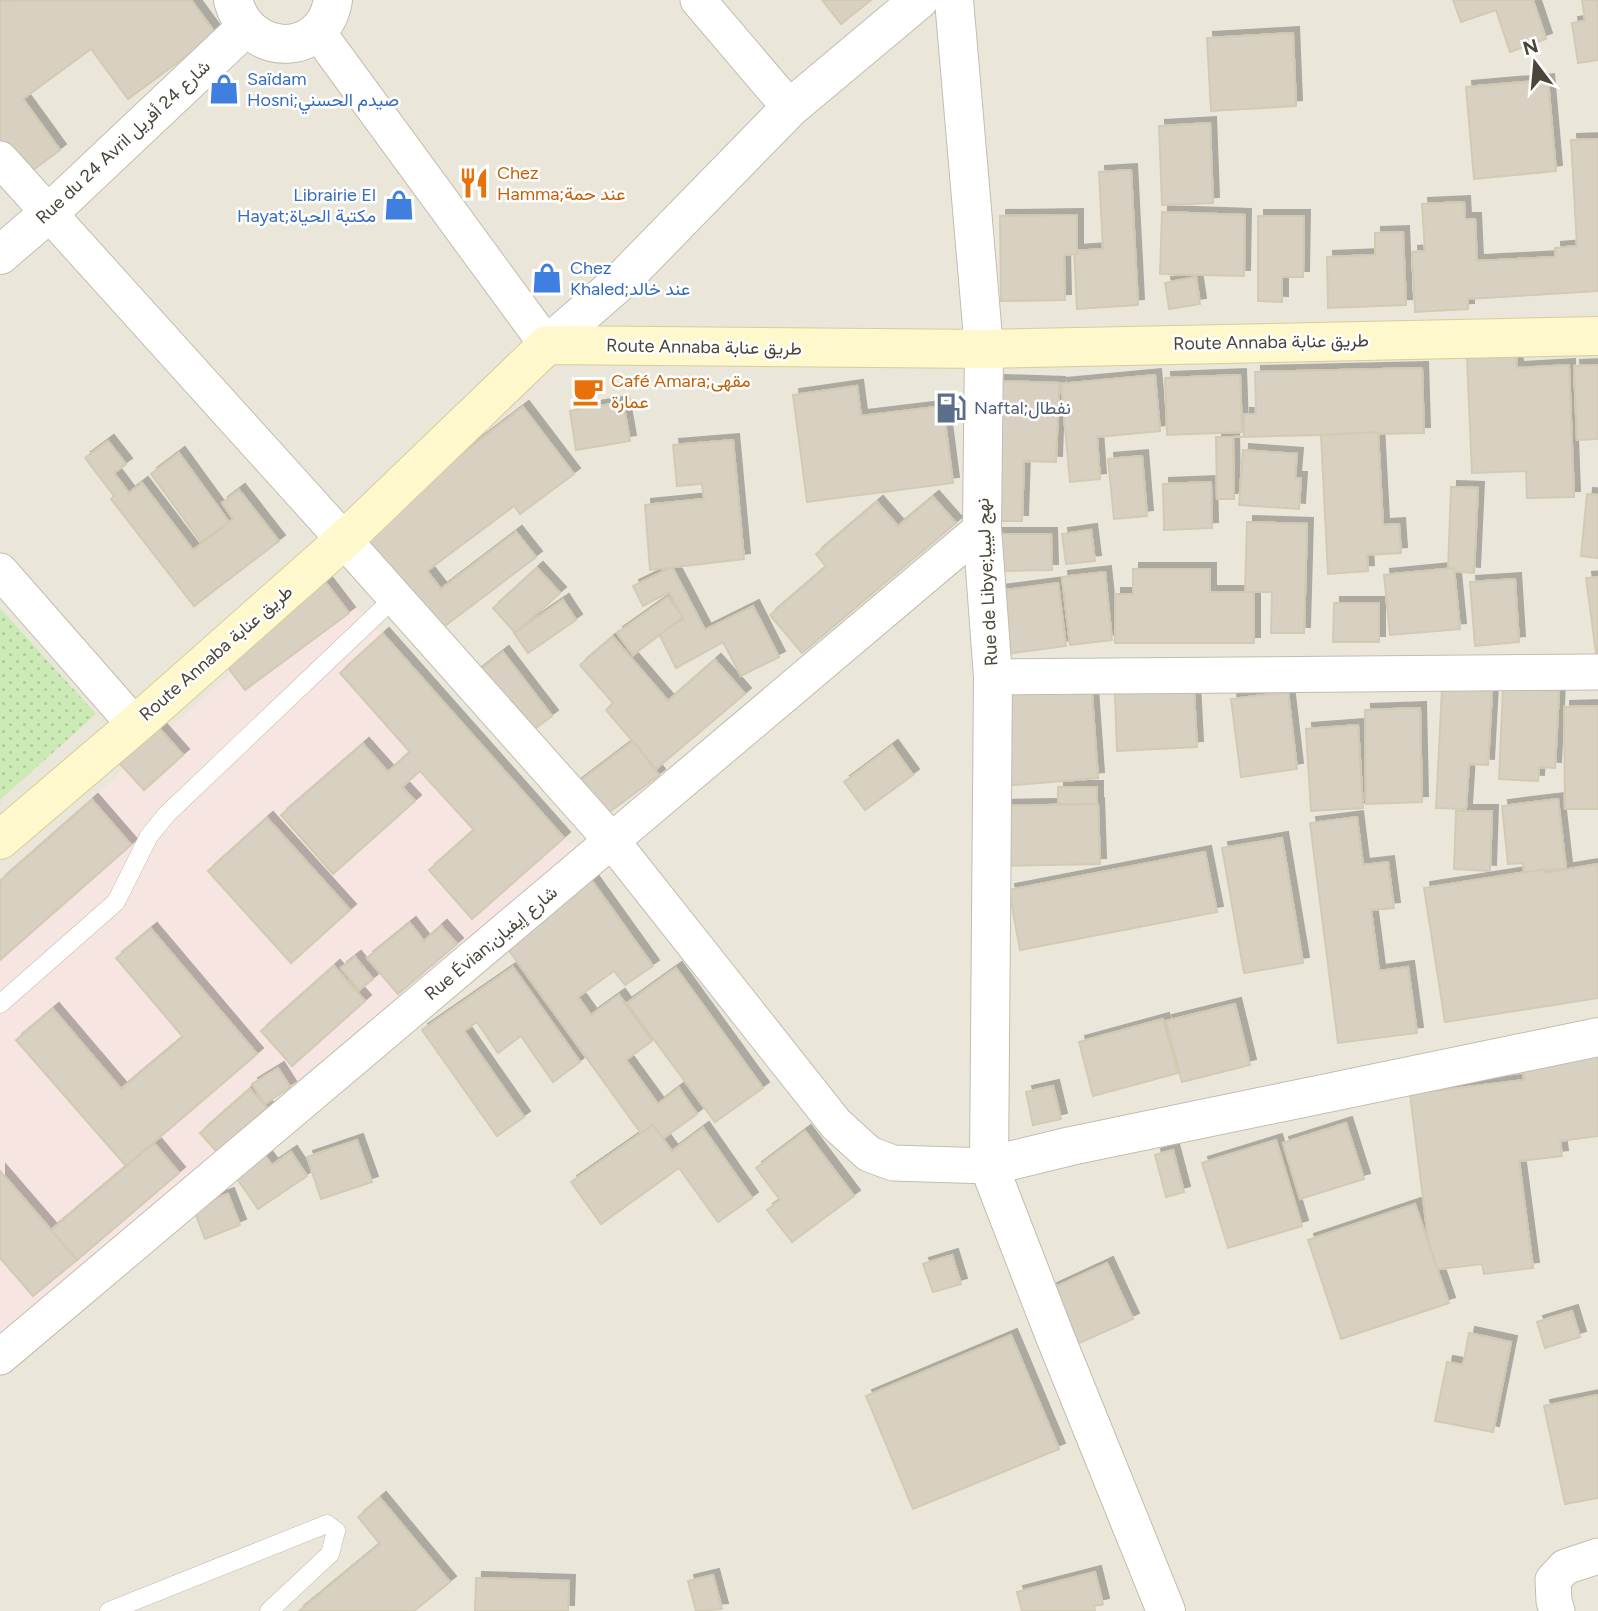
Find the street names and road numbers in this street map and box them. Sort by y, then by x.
street label: Rue du 24 Avril شارع 24 أفريل [31,55,215,229]
street label: Route Annaba طريق عنابة [1173,329,1369,355]
street label: Route Annaba طريق عنابة [606,334,802,360]
street label: Rue de Libye;نهج ليبيا [972,497,1003,667]
street label: Route Annaba طريق عنابة [135,580,297,726]
street label: Rue Évian;شارع إيفيان [420,881,562,1006]

